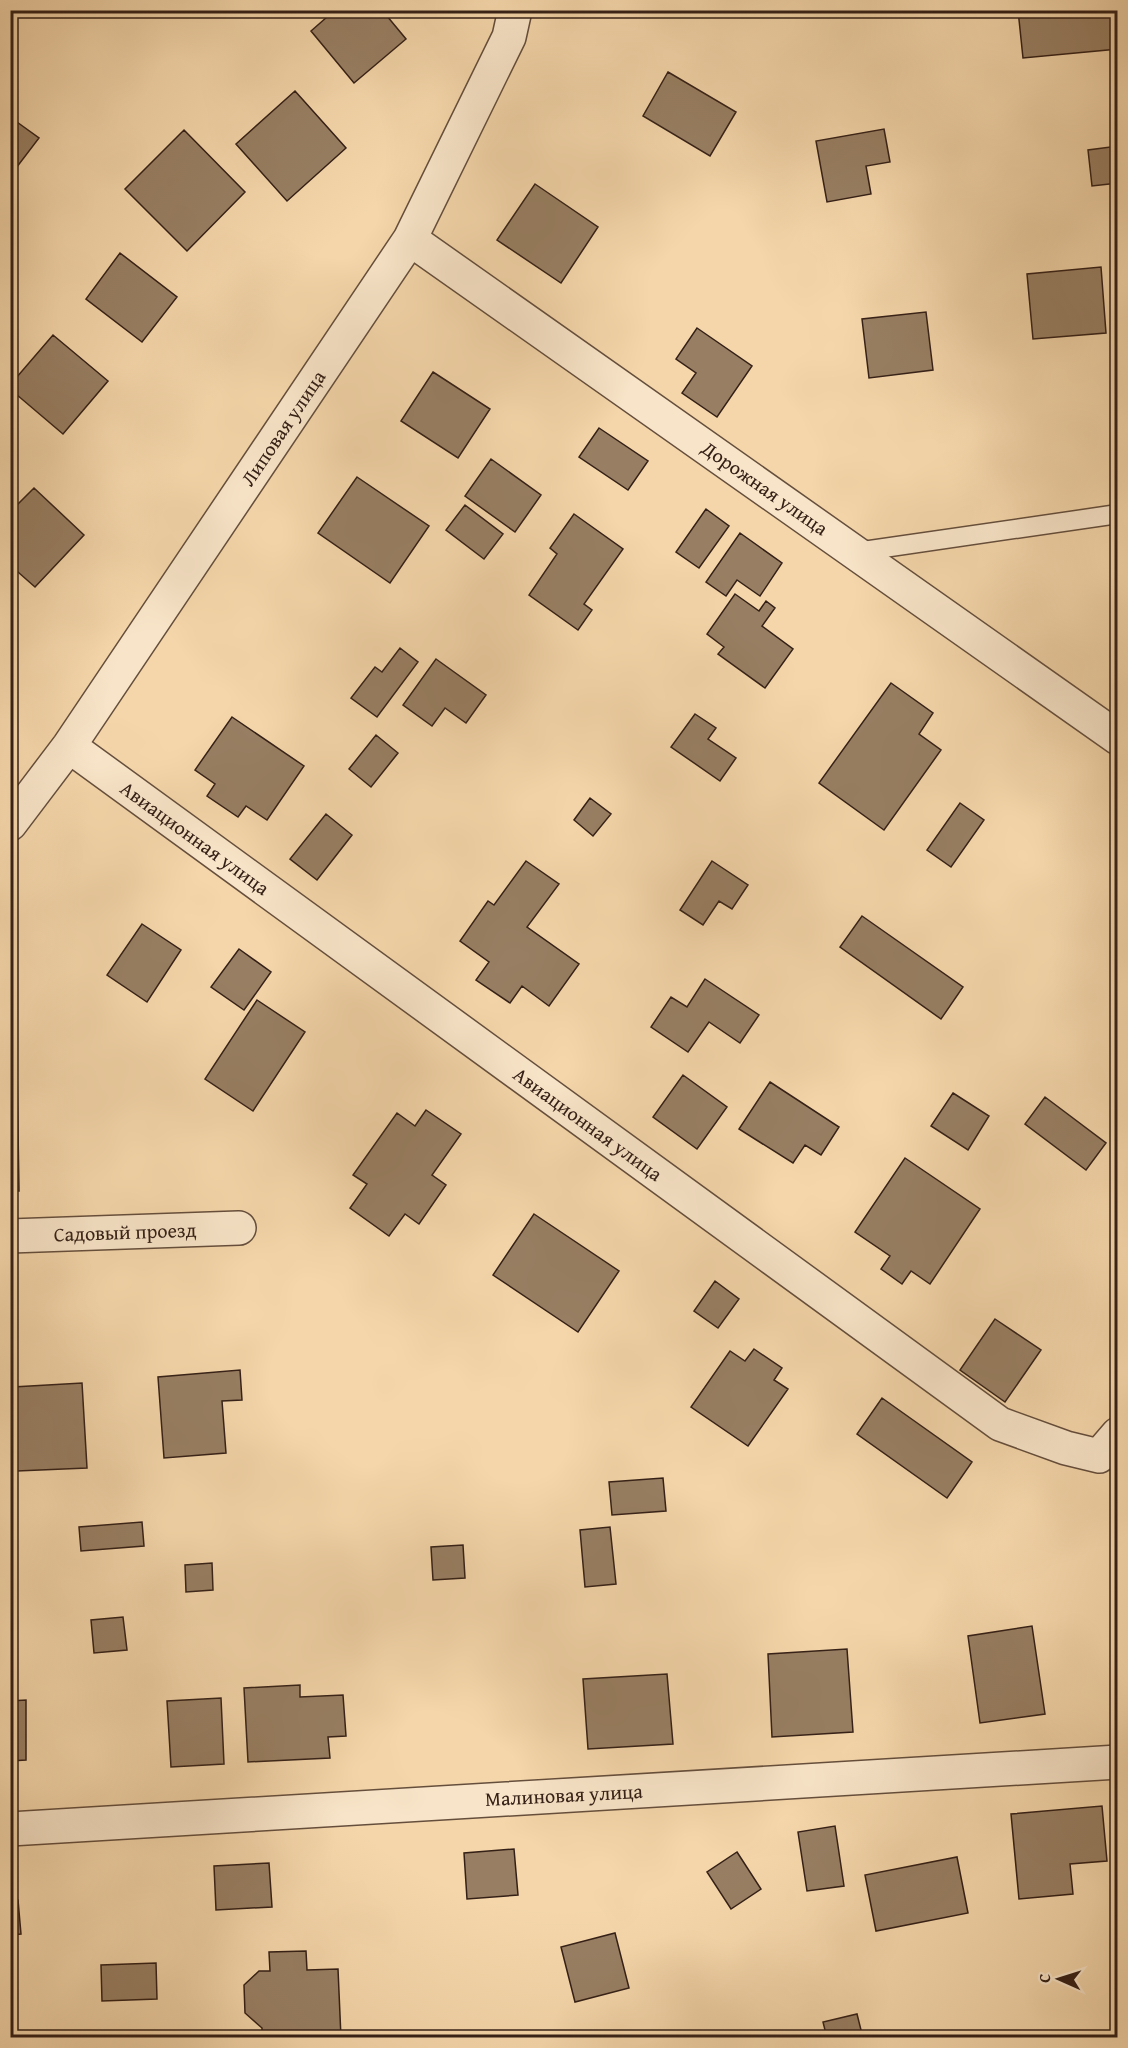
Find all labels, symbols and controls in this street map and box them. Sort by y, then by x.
street label: Липовая улица [233,364,332,491]
street label: Дорожная улица [695,433,835,542]
street label: Авиационная улица [115,774,276,902]
street label: Авиационная улица [508,1060,669,1188]
street label: Садовый проезд [53,1215,197,1248]
street label: Малиновая улица [484,1776,644,1813]
north arrow [1029,1949,1089,2009]
text: С [1032,1973,1056,1983]

